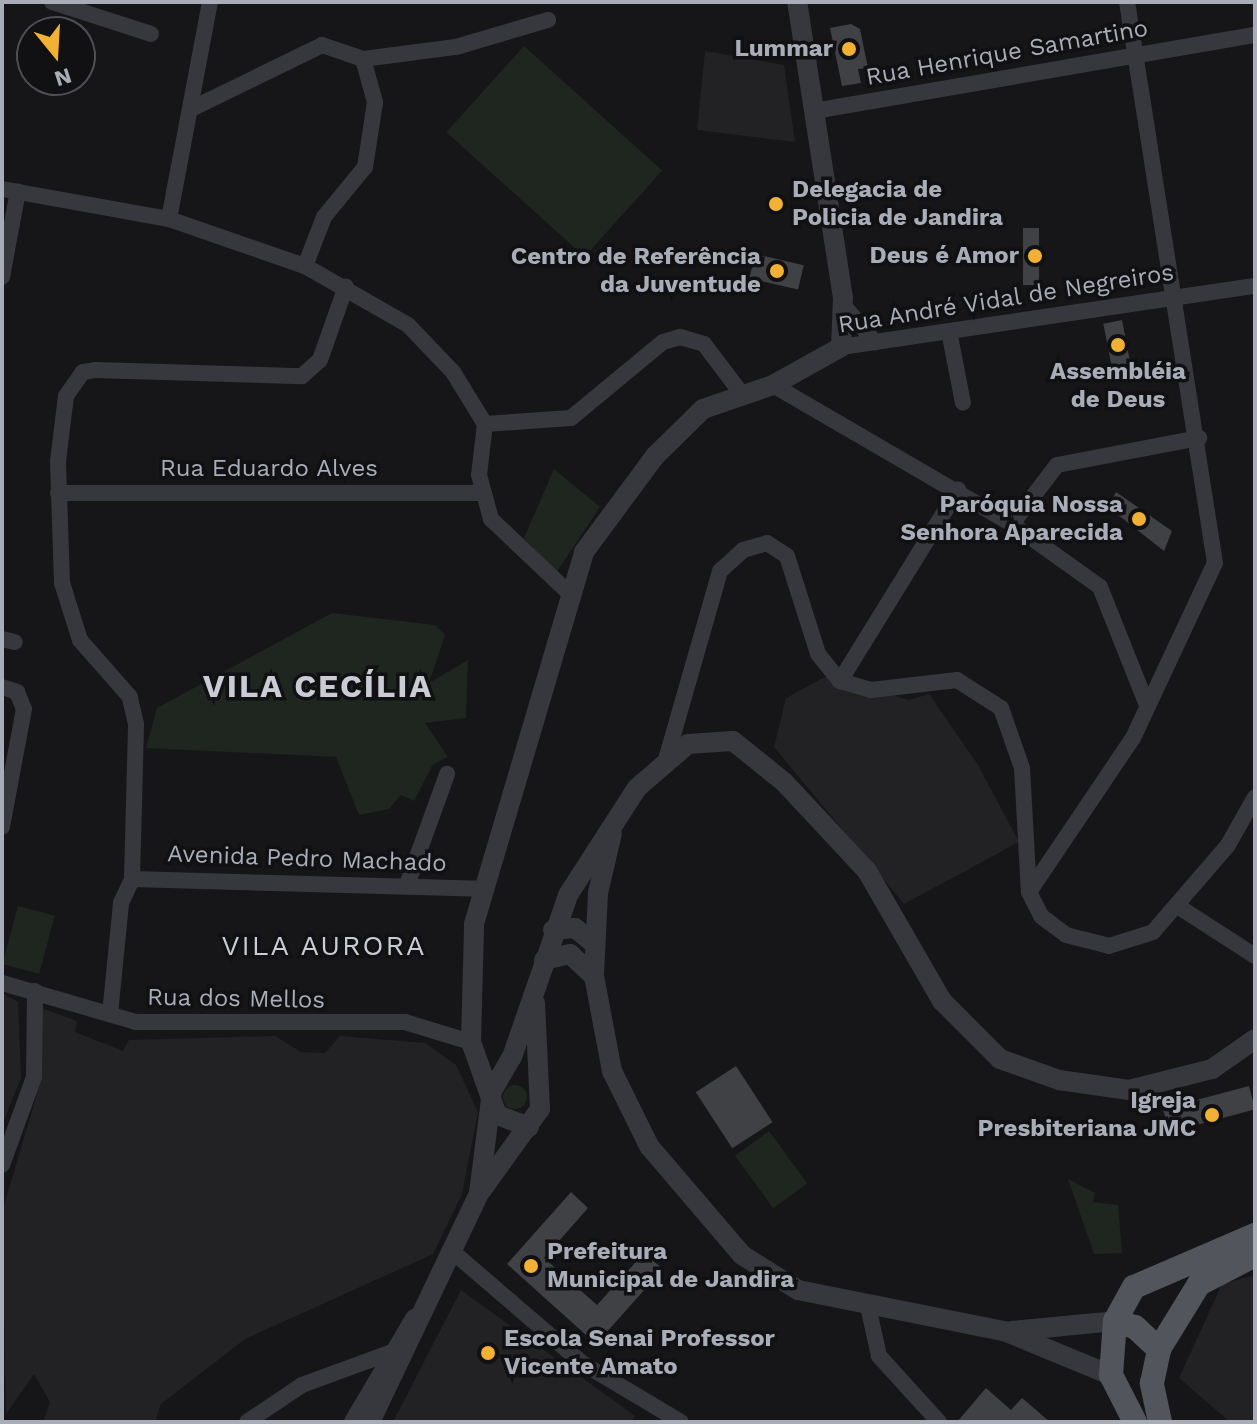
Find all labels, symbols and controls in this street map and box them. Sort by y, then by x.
street label: Rua Henrique Samartino [863,14,1151,92]
north arrow [16,16,96,96]
place label: Lummar [734,35,833,63]
marker: Lummar [840,40,858,58]
text: N [51,63,75,92]
place label: Delegacia de Policia de Jandira [792,176,1004,232]
marker: Delegacia de Policia de Jandira [767,195,785,213]
place label: Deus é Amor [869,242,1019,270]
place label: Centro de Referência da Juventude [511,243,761,299]
marker: Deus é Amor [1026,247,1044,265]
street label: Rua André Vidal de Negreiros [834,258,1178,340]
marker: Centro de Referência da Juventude [768,262,786,280]
marker: Assembléia de Deus [1109,336,1127,354]
place label: Assembléia de Deus [1050,358,1186,414]
street label: Rua Eduardo Alves [159,455,379,483]
place label: Paróquia Nossa Senhora Aparecida [900,491,1123,547]
marker: Paróquia Nossa Senhora Aparecida [1130,510,1148,528]
district label: VILA CECÍLIA [203,667,433,705]
street label: Avenida Pedro Machado [167,840,447,878]
district label: VILA AURORA [220,929,428,963]
street label: Rua dos Mellos [147,983,325,1015]
place label: Igreja Presbiteriana JMC [977,1087,1196,1143]
marker: Igreja Presbiteriana JMC [1203,1106,1221,1124]
place label: Prefeitura Municipal de Jandira [547,1238,795,1294]
marker: Prefeitura Municipal de Jandira [522,1257,540,1275]
place label: Escola Senai Professor Vicente Amato [504,1325,775,1381]
marker: Escola Senai Professor Vicente Amato [479,1344,497,1362]

